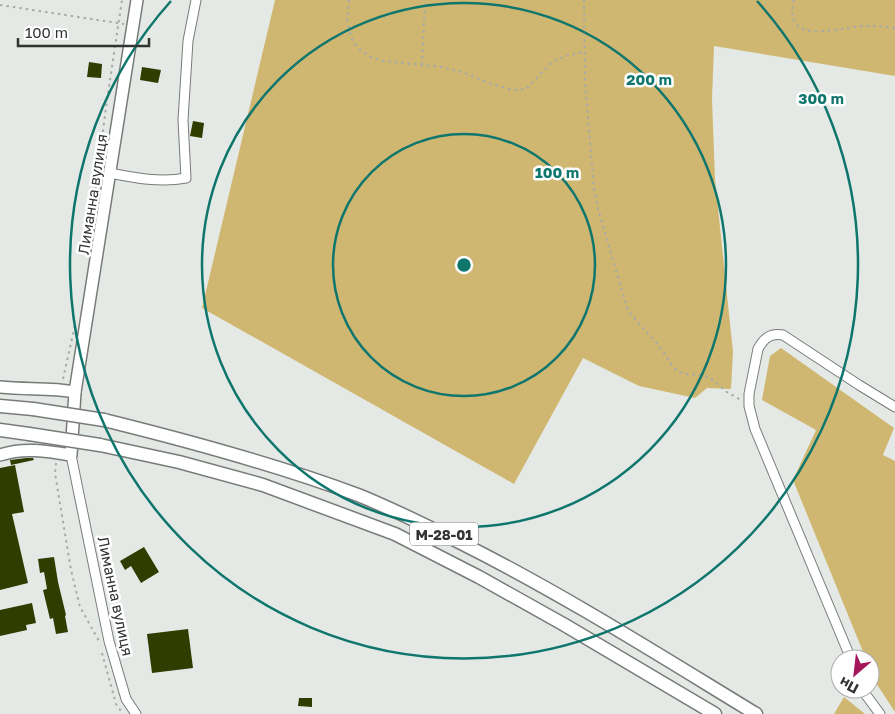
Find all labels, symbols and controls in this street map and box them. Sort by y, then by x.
scale bar [18,15,149,47]
text: 100 m [25,23,68,41]
text: 200 m [626,70,672,88]
text: 300 m [798,89,844,107]
street label: Лиманна вулиця [74,132,110,256]
text: 100 m [535,163,579,181]
centre of rings [455,256,473,274]
road number: М-28-01 [410,522,478,546]
street label: Лиманна вулиця [95,535,137,657]
north arrow [830,649,880,699]
text: Пн [836,674,861,698]

